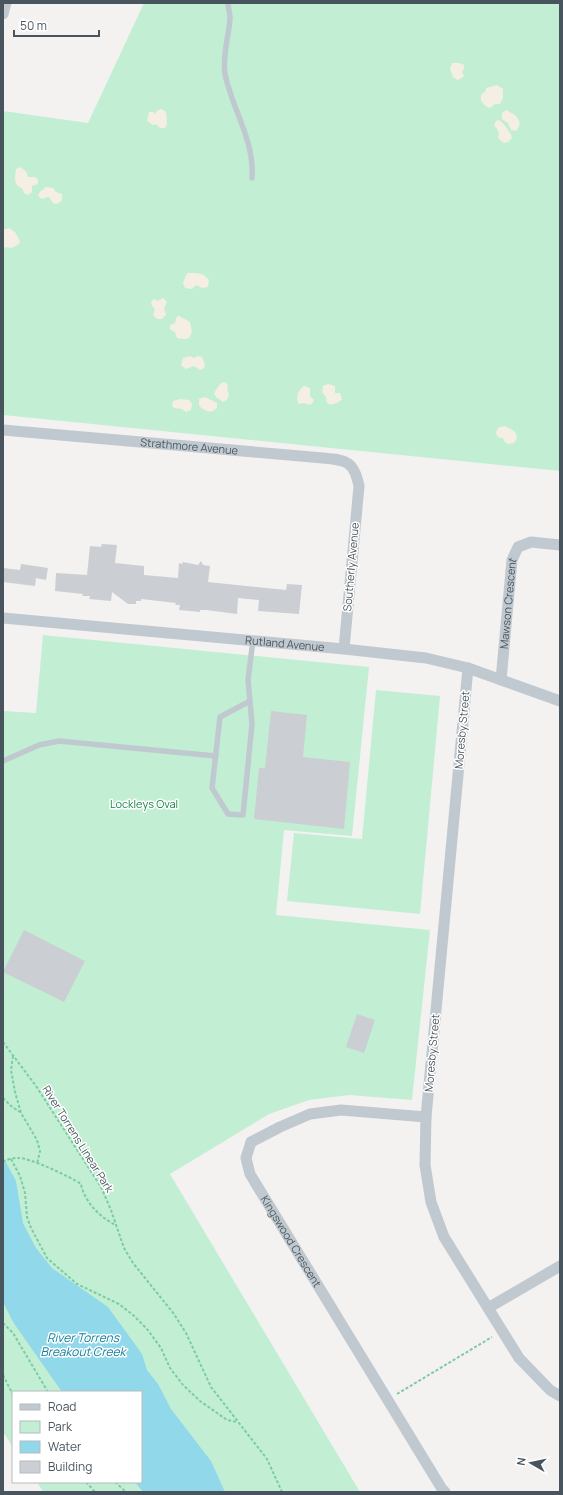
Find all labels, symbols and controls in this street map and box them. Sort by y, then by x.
scale bar [14,12,99,38]
text: 50 m [20,17,47,34]
street label: Strathmore Avenue [140,434,239,458]
street label: Southerly Avenue [339,521,362,612]
street label: Mawson Crescent [496,555,519,650]
street label: Rutland Avenue [245,632,326,654]
street label: Moresby Street [451,690,472,770]
park label: Lockleys Oval [110,796,178,811]
street label: Moresby Street [421,1013,442,1093]
street label: River Torrens Linear Park [39,1082,118,1196]
street label: Kingswood Crescent [258,1192,325,1290]
water label: River Torrens Breakout Creek [40,1329,128,1360]
legend [12,1391,142,1483]
text: Road [48,1398,76,1415]
text: Park [48,1418,73,1435]
text: Water [48,1438,82,1455]
north arrow [511,1443,551,1483]
text: N [513,1456,529,1466]
text: Building [48,1458,92,1475]

